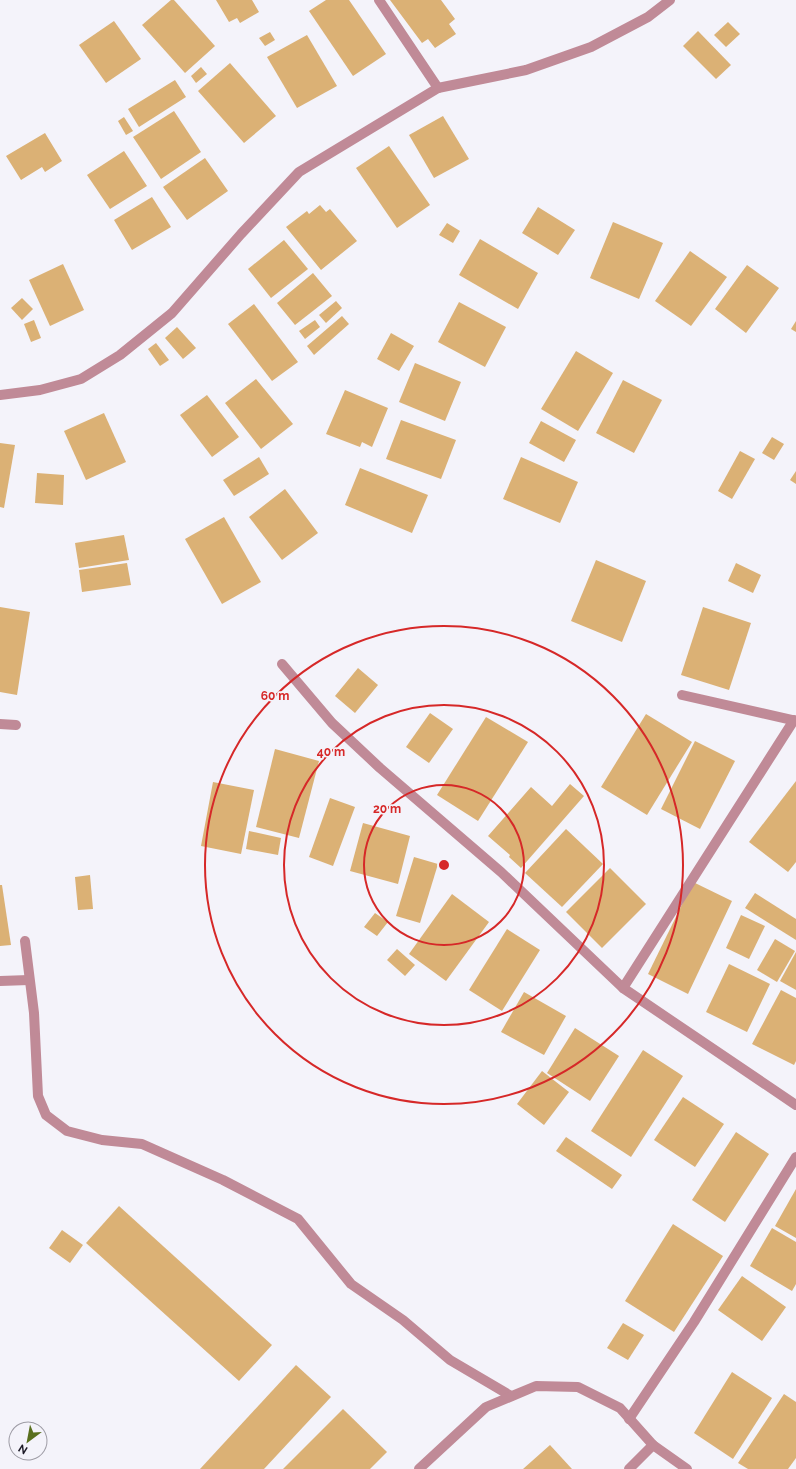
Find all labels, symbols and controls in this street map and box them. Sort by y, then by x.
text: 60 m [261,689,289,703]
text: 40 m [317,745,345,759]
text: 20 m [373,802,401,816]
centre of rings [437,858,451,872]
north arrow [8,1421,48,1461]
text: N [16,1441,30,1457]

